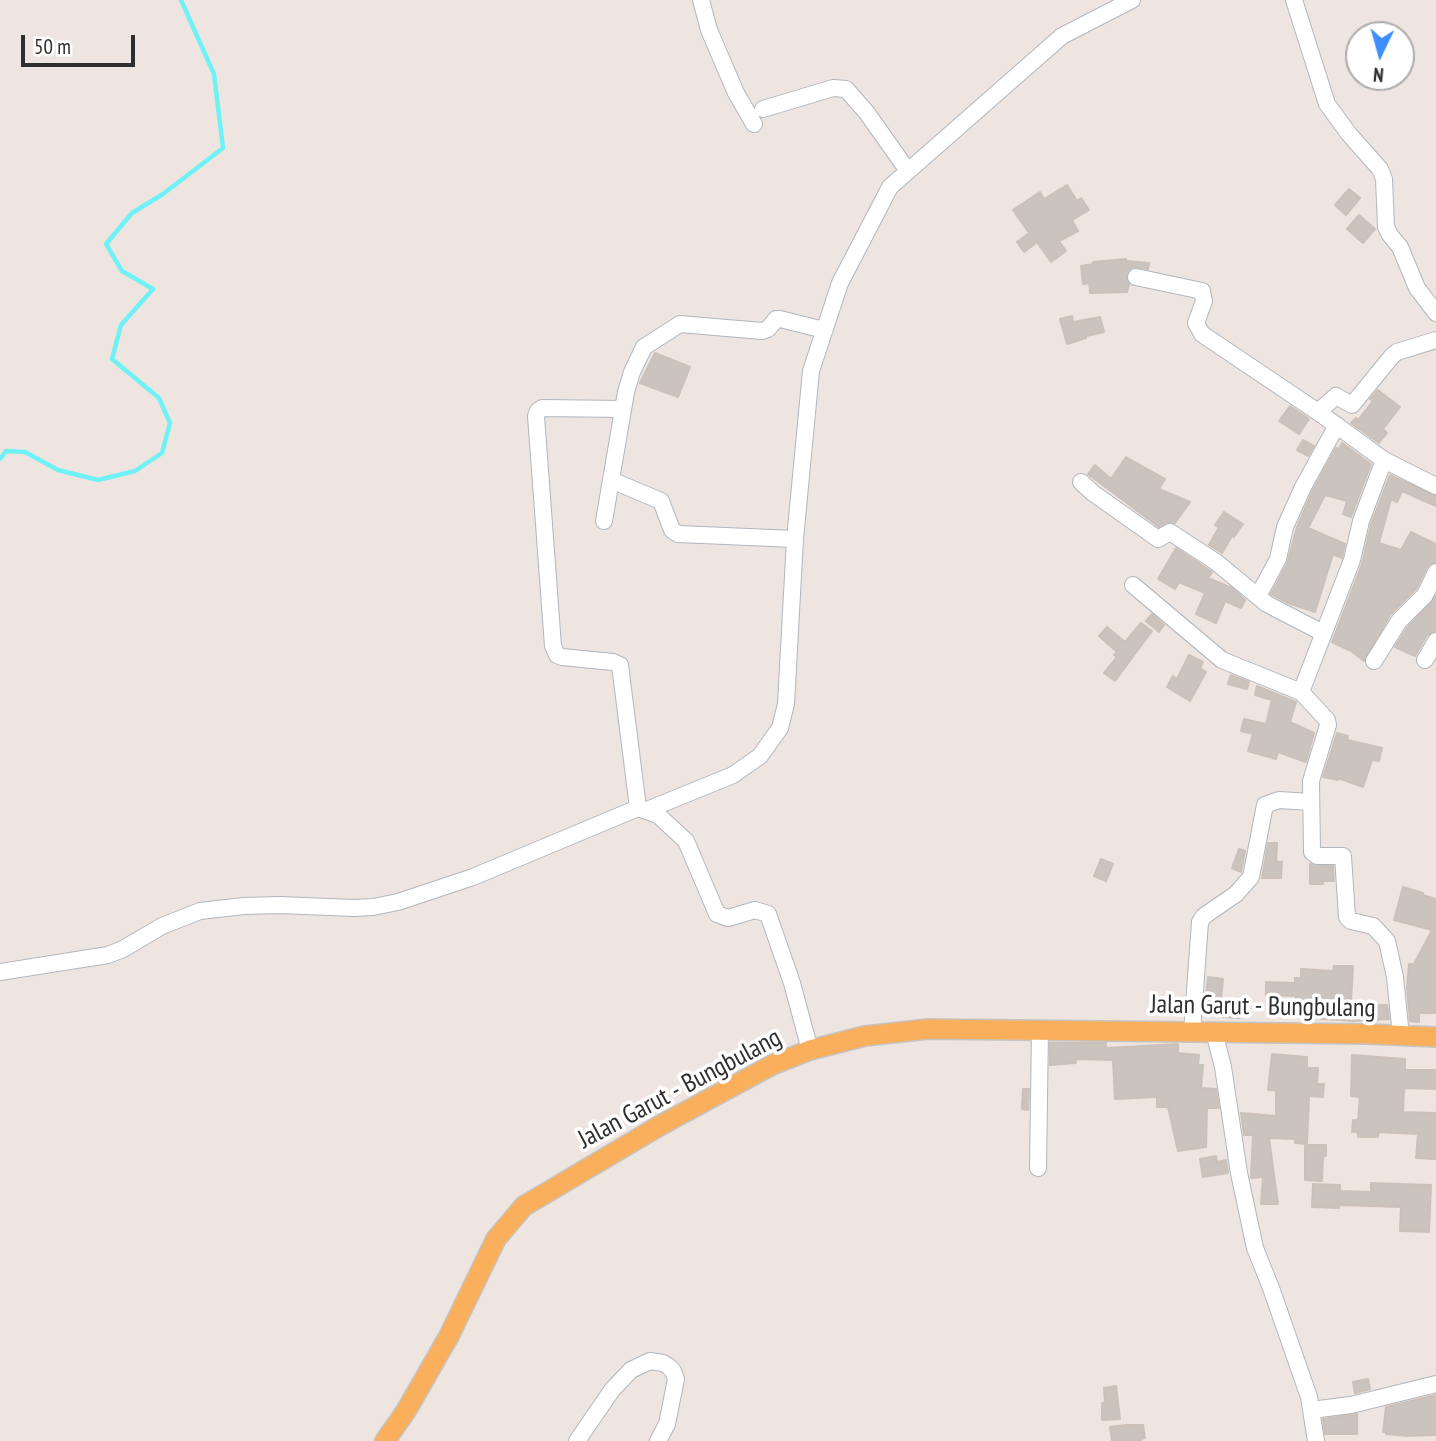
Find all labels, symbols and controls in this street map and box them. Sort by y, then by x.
scale bar [24,21,138,65]
north arrow [1345,21,1415,91]
text: 50 m [34,33,71,60]
text: N [1372,63,1385,87]
street label: Jalan Garut - Bungbulang [1150,989,1376,1025]
street label: Jalan Garut - Bungbulang [573,1022,787,1156]

